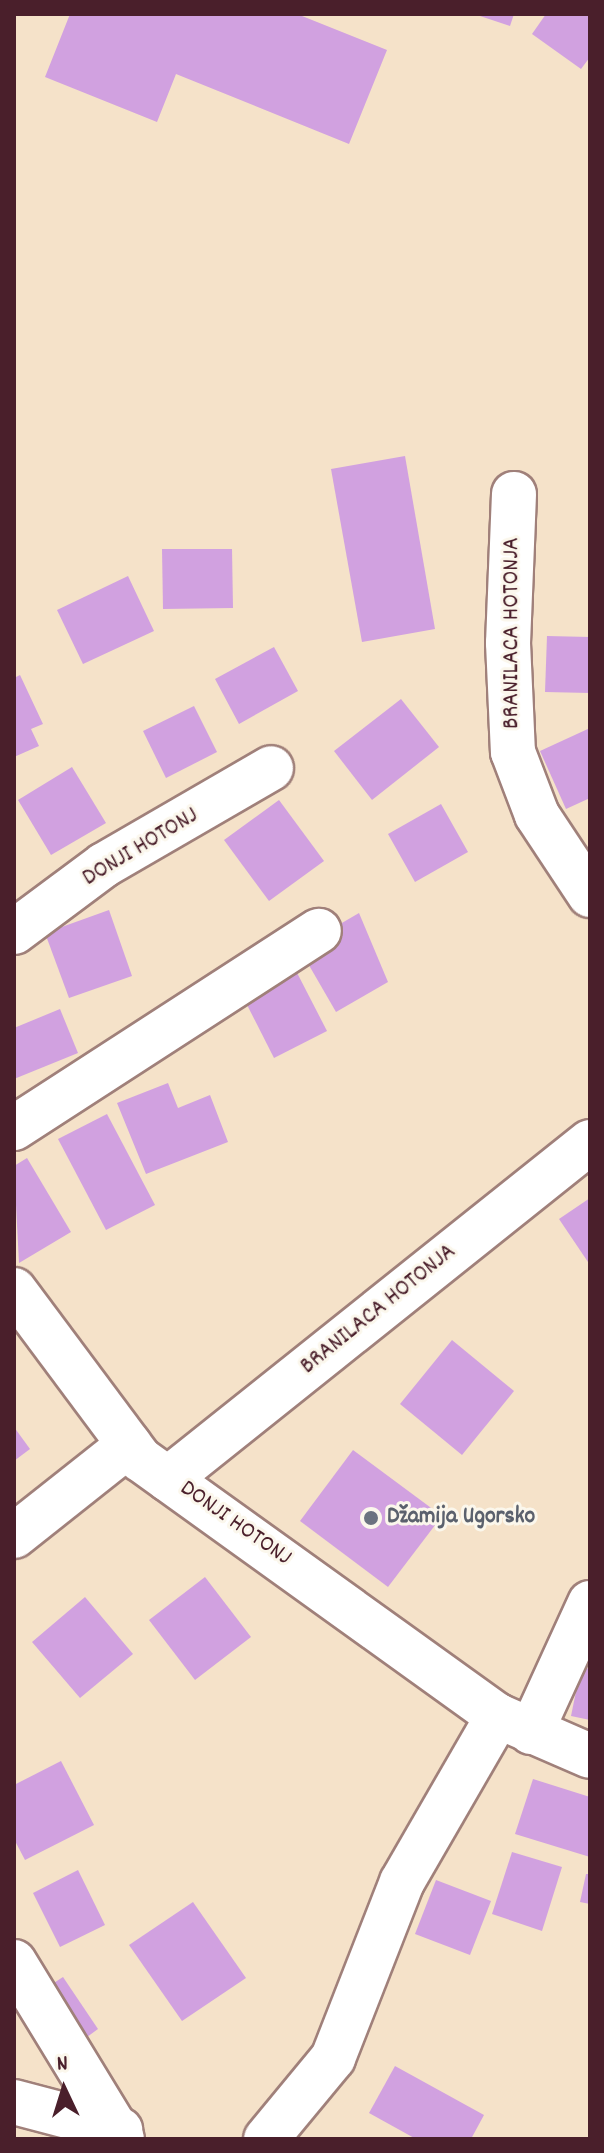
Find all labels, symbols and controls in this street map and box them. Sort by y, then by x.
street label: BRANILACA HOTONJA [499,537,527,729]
street label: DONJI HOTONJ [78,802,204,894]
street label: BRANILACA HOTONJA [295,1238,463,1382]
street label: DONJI HOTONJ [174,1475,296,1573]
place label: Džamija Ugorsko [387,1504,535,1532]
marker: Džamija Ugorsko [362,1509,380,1527]
north arrow [24,2049,104,2129]
text: N [56,2049,69,2080]

